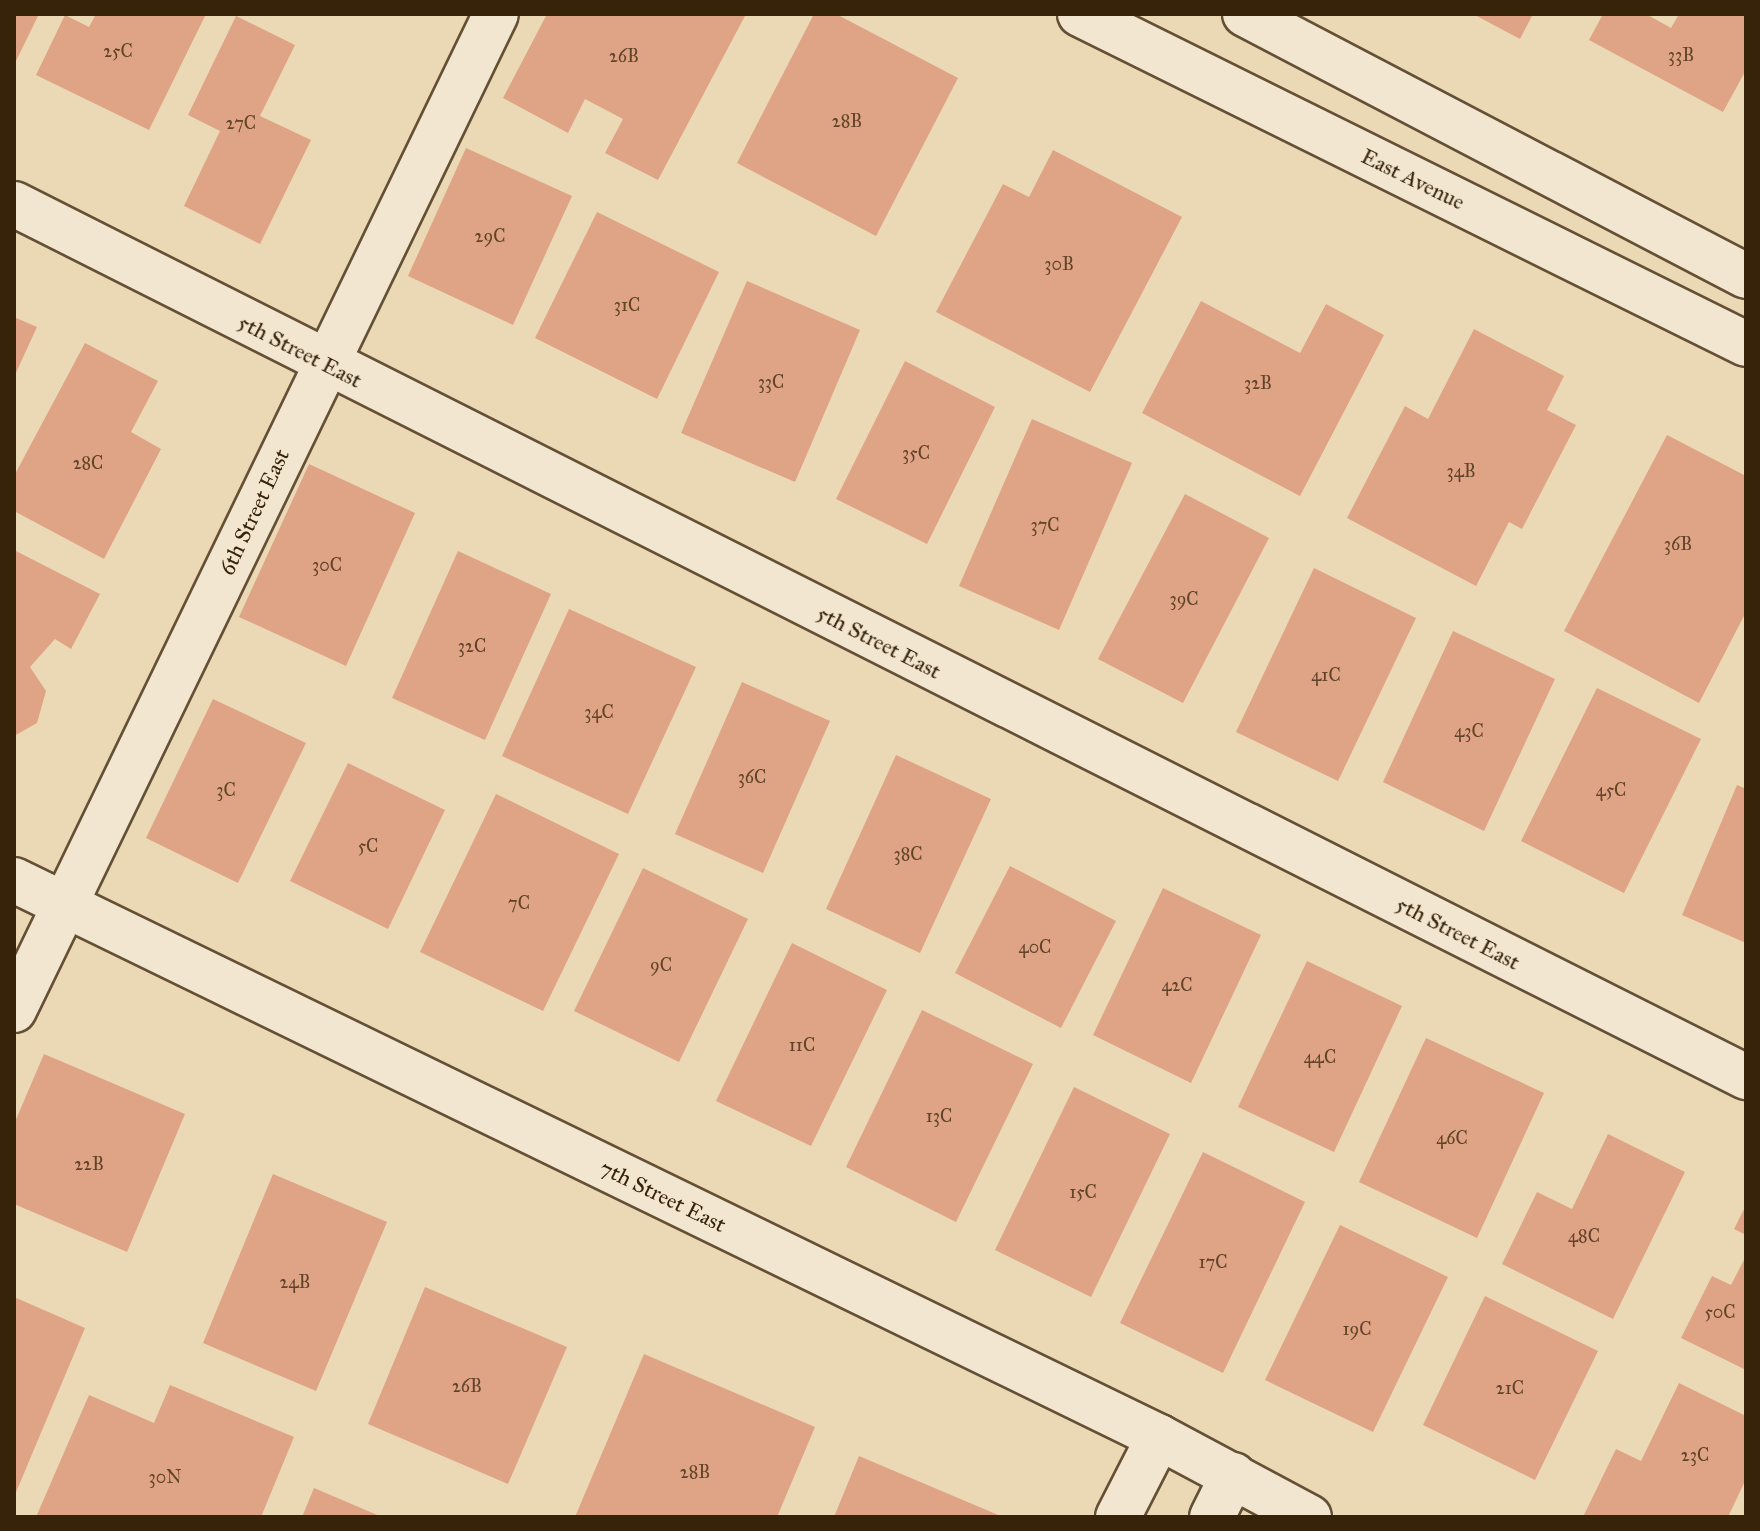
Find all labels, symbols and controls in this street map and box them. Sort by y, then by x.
house number: 25C [103,40,133,62]
house number: 33B [1668,44,1694,66]
house number: 26B [609,45,639,67]
house number: 28B [832,110,862,132]
house number: 27C [226,112,256,134]
street label: East Avenue [1357,143,1469,215]
house number: 29C [475,225,505,247]
house number: 30B [1044,253,1074,275]
house number: 31C [614,294,640,316]
street label: 5th Street East [234,309,366,393]
house number: 33C [758,371,784,393]
house number: 32B [1244,372,1272,394]
house number: 35C [902,442,930,464]
street label: 6th Street East [213,445,295,579]
house number: 28C [73,452,103,474]
house number: 34B [1446,460,1476,482]
house number: 37C [1030,514,1060,536]
house number: 36B [1664,533,1692,555]
house number: 30C [312,554,342,576]
house number: 39C [1169,588,1199,610]
street label: 5th Street East [813,600,945,684]
house number: 32C [458,635,486,657]
house number: 41C [1311,664,1341,686]
house number: 34C [584,701,614,723]
house number: 43C [1454,720,1484,742]
house number: 36C [738,766,766,788]
house number: 3C [216,779,236,801]
house number: 45C [1596,779,1626,801]
house number: 5C [358,835,378,857]
house number: 38C [893,843,923,865]
street label: 5th Street East [1392,891,1524,975]
house number: 7C [508,892,530,914]
house number: 40C [1019,936,1051,958]
house number: 9C [650,954,672,976]
house number: 42C [1161,974,1193,996]
house number: 11C [789,1034,815,1056]
house number: 44C [1304,1046,1336,1068]
house number: 13C [926,1105,952,1127]
house number: 46C [1436,1127,1468,1149]
house number: 22B [74,1153,104,1175]
street label: 7th Street East [596,1154,730,1238]
house number: 15C [1069,1181,1097,1203]
house number: 48C [1568,1225,1600,1247]
house number: 17C [1199,1251,1227,1273]
house number: 24B [280,1271,310,1293]
house number: 50C [1704,1301,1736,1323]
house number: 19C [1343,1318,1371,1340]
house number: 26B [452,1375,482,1397]
house number: 21C [1496,1377,1524,1399]
house number: 23C [1681,1444,1709,1466]
house number: 28B [680,1461,710,1483]
house number: 30N [149,1466,181,1488]

